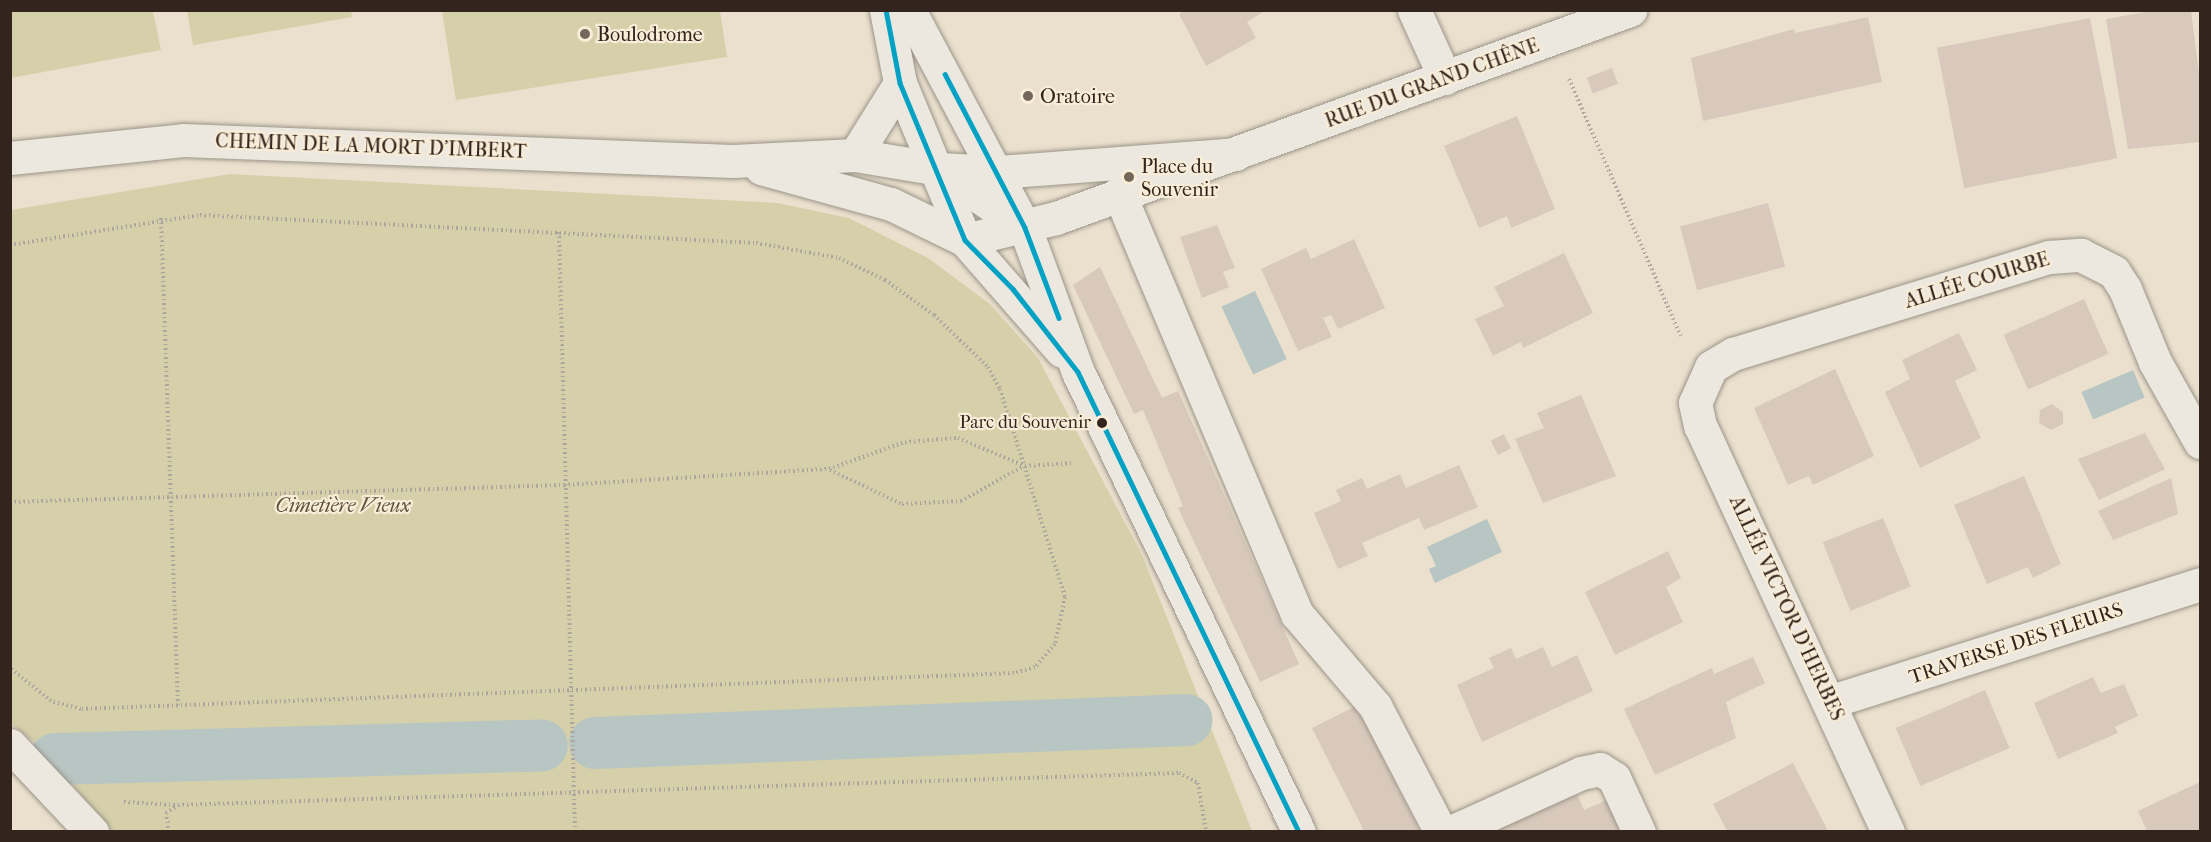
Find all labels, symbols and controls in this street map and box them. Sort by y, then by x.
place label: Boulodrome [597,22,703,46]
marker: Boulodrome [578,27,592,41]
street label: RUE DU GRAND CHÊNE [1322,33,1542,133]
place label: Oratoire [1040,84,1115,108]
marker: Oratoire [1021,89,1035,103]
street label: CHEMIN DE LA MORT D'IMBERT [215,129,527,163]
place label: Place du Souvenir [1141,154,1218,201]
marker: Place du Souvenir [1122,170,1136,184]
street label: ALLÉE COURBE [1902,247,2052,313]
place label: Parc du Souvenir [960,412,1091,434]
marker: Parc du Souvenir [1096,417,1108,429]
street label: ALLÉE VICTOR D'HERBES [1724,492,1850,724]
park label: Cimetière Vieux [275,493,411,517]
street label: TRAVERSE DES FLEURS [1906,597,2126,689]

